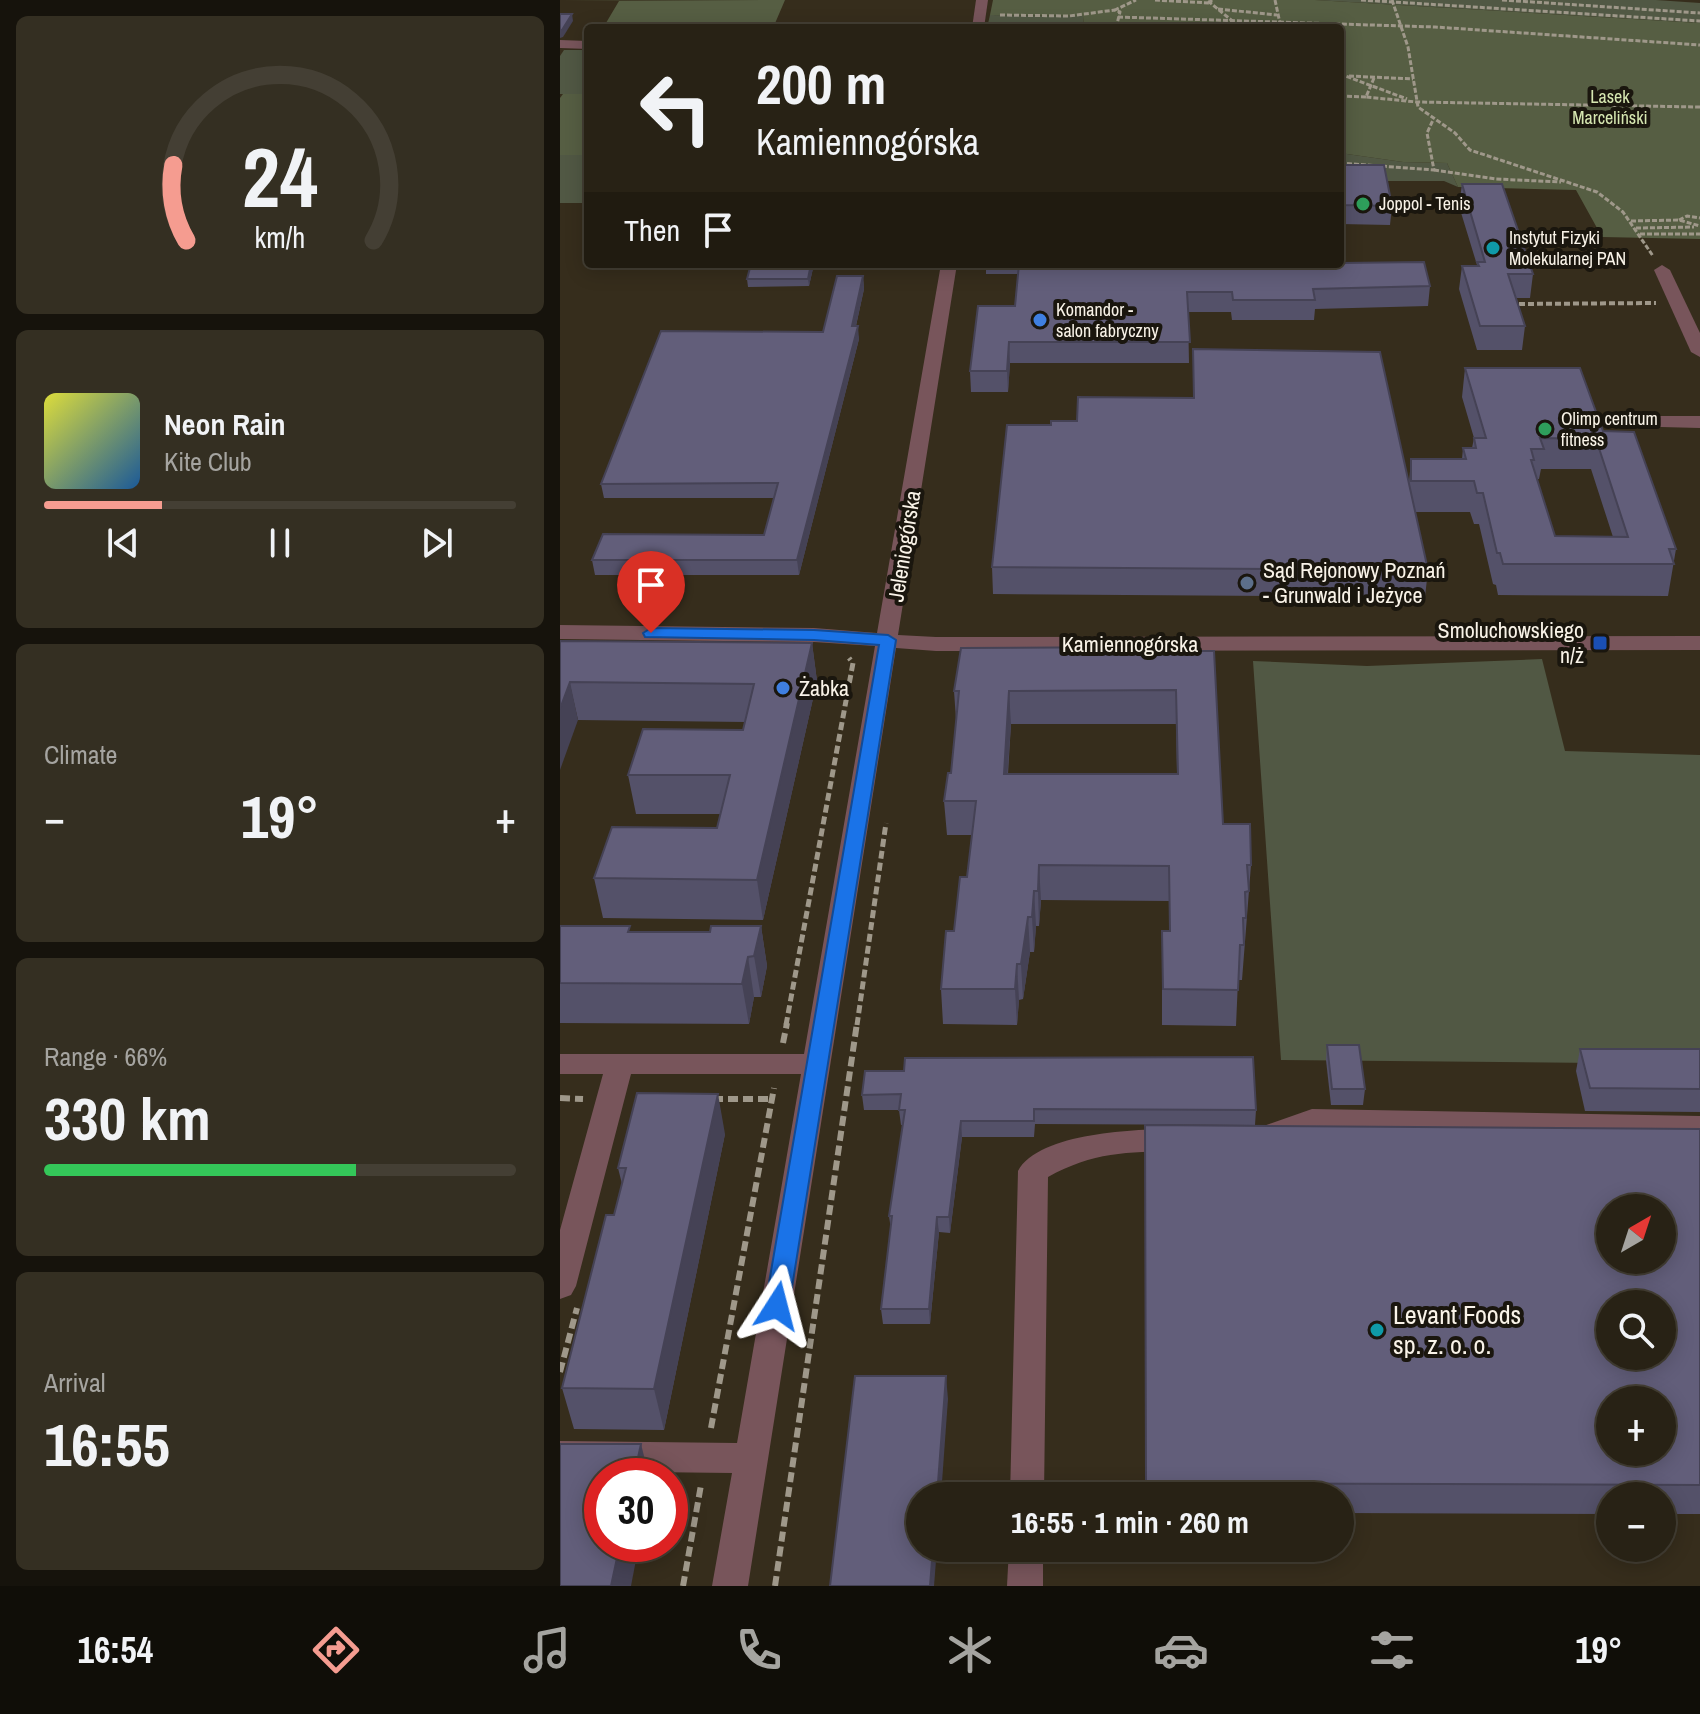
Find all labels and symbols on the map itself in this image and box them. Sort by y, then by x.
park label: Lasek Marceliński [1572,84,1648,130]
place label: Joppol - Tenis [1379,191,1471,216]
marker: Joppol - Tenis [1354,195,1372,213]
place label: Instytut Fizyki Molekularnej PAN [1509,225,1626,271]
marker: Instytut Fizyki Molekularnej PAN [1484,239,1502,257]
place label: Komandor - salon fabryczny [1056,297,1159,343]
marker: Komandor - salon fabryczny [1031,311,1049,329]
place label: Olimp centrum fitness [1561,406,1658,452]
marker: Olimp centrum fitness [1536,420,1554,438]
street label: Jeleniogórska [880,488,928,604]
pin [617,551,685,633]
place label: Sąd Rejonowy Poznań - Grunwald i Jeżyce [1263,555,1446,610]
marker: Sąd Rejonowy Poznań - Grunwald i Jeżyce [1238,574,1256,592]
place label: Smoluchowskiego n/ż [1438,615,1584,670]
street label: Kamiennogórska [1062,629,1198,659]
marker: Smoluchowskiego n/ż [1591,634,1609,652]
place label: Żabka [799,673,849,703]
marker: Żabka [774,679,792,697]
north arrow [1596,1194,1676,1274]
position arrow [735,1264,819,1348]
place label: Levant Foods sp. z. o. o. [1393,1297,1521,1362]
marker: Levant Foods sp. z. o. o. [1368,1321,1386,1339]
speed limit sign: 30 [584,1458,688,1562]

